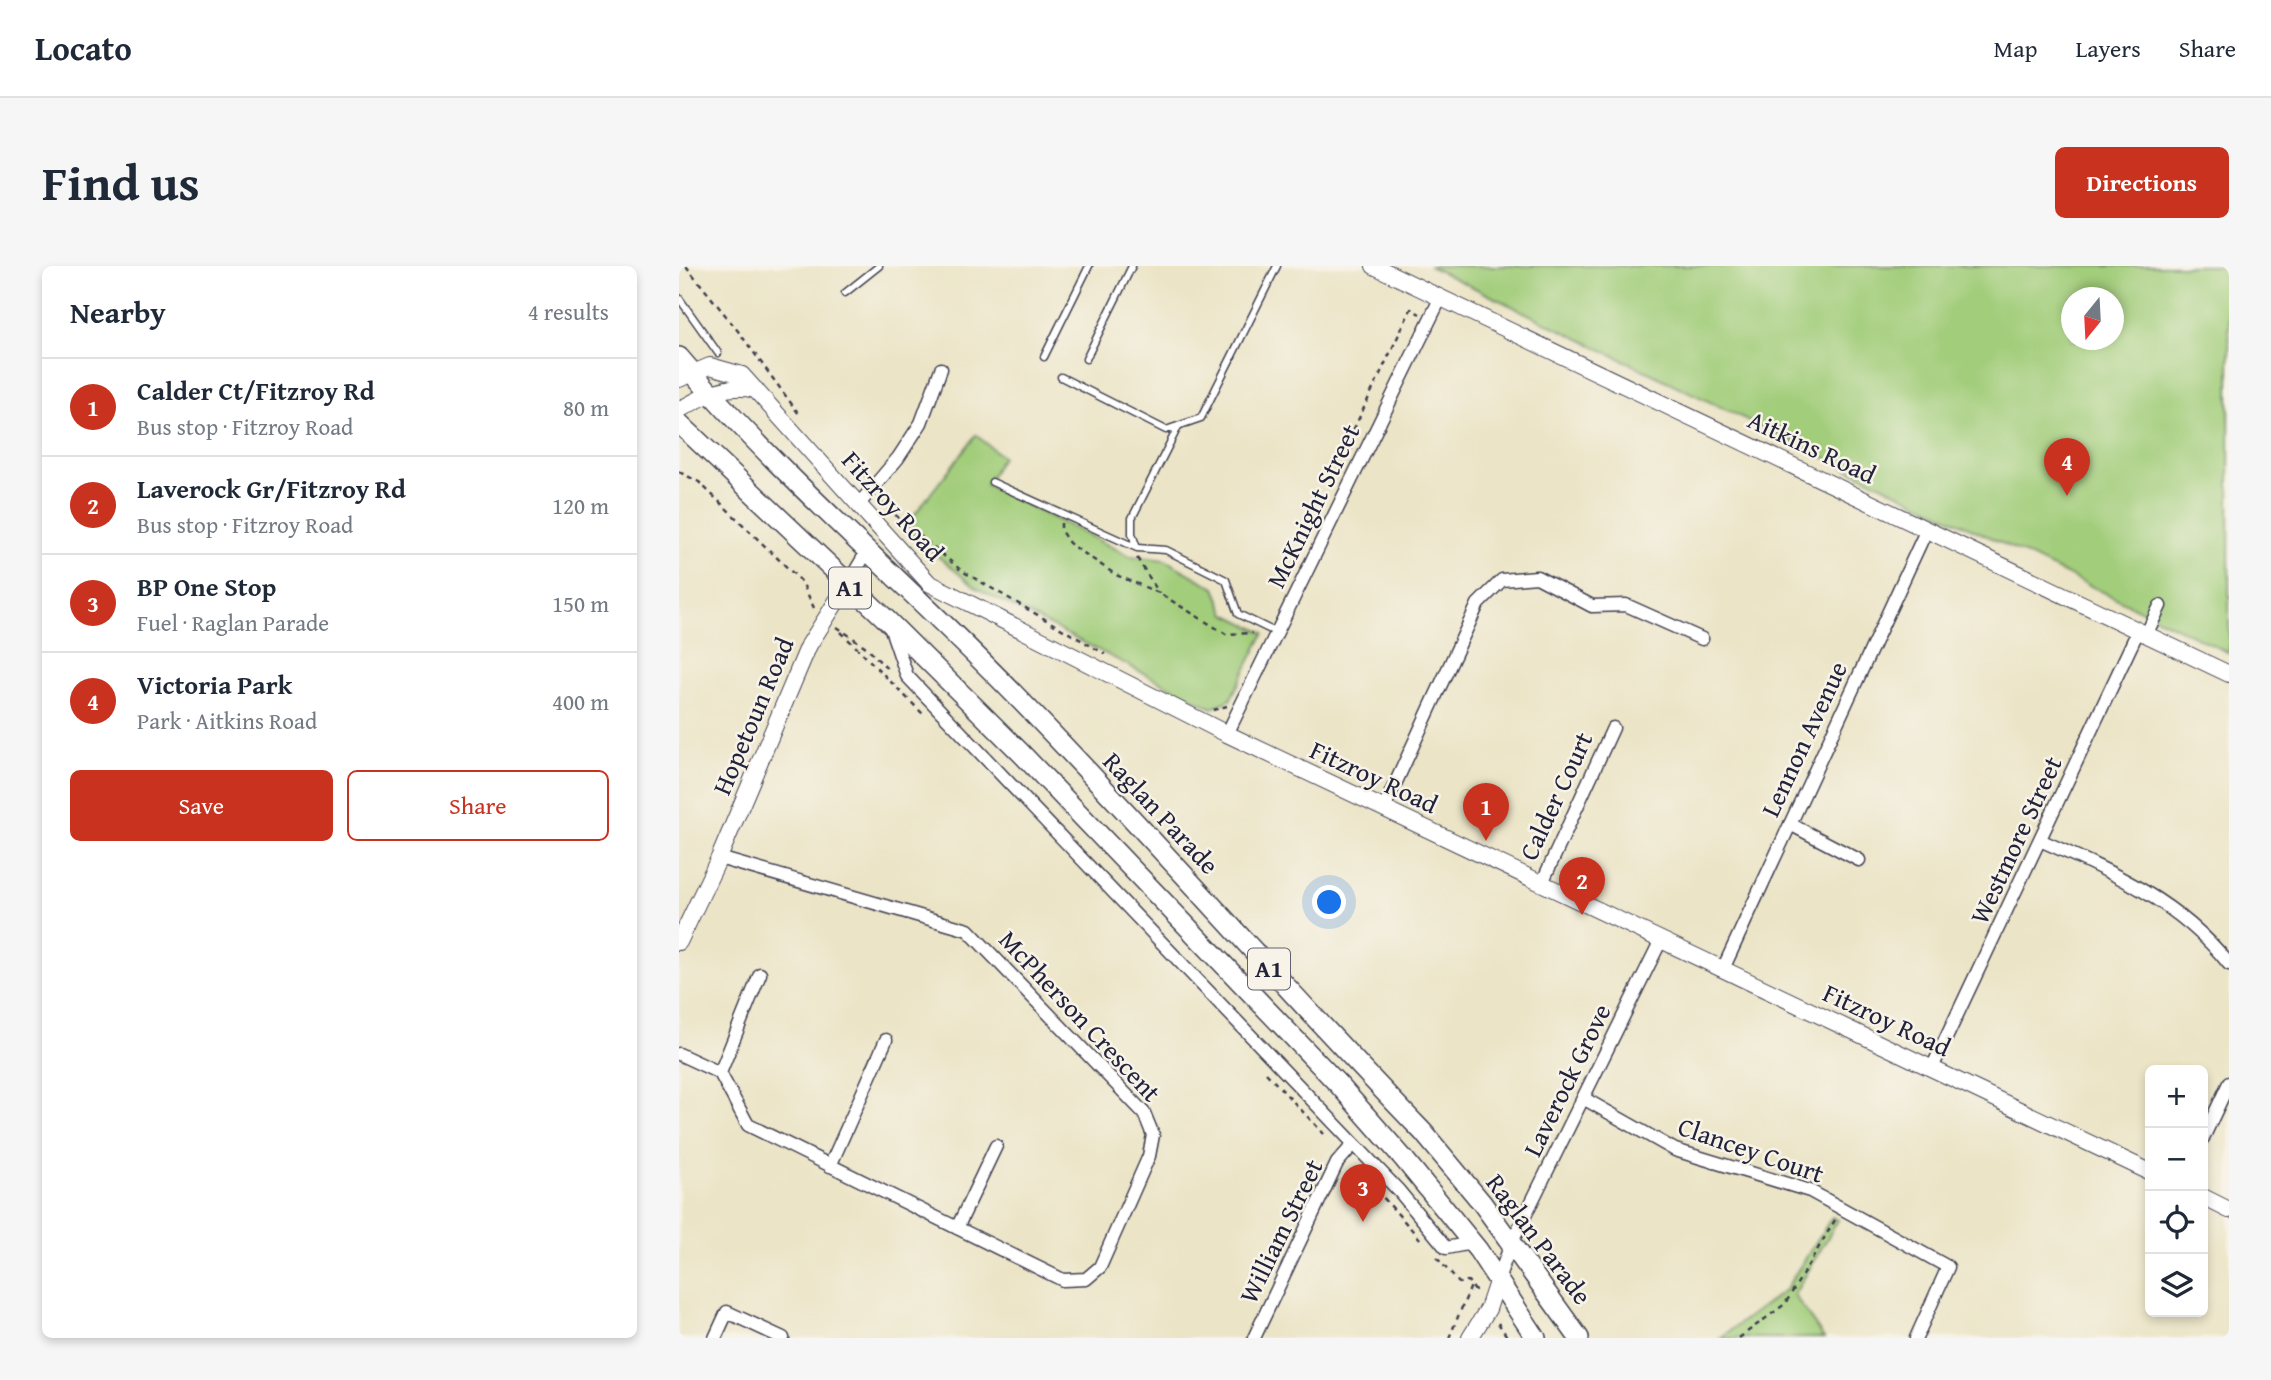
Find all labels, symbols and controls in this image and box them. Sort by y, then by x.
text: Locato [35,24,132,72]
text: Map [1994,31,2037,66]
text: Layers [2075,31,2141,66]
text: Share [2179,31,2236,66]
text: Find us [42,146,200,218]
button: Directions [2055,147,2229,218]
north arrow [2061,287,2124,350]
text: Nearby [70,290,166,334]
text: 4 results [528,295,609,328]
text: Calder Ct/Fitzroy Rd [137,371,375,410]
text: 1 [87,391,99,424]
text: 80 m [563,391,609,424]
street label: Aitkins Road [1742,400,1883,493]
text: Bus stop · Fitzroy Road [137,410,353,443]
street label: McKnight Street [1256,417,1369,594]
pin: 4 [2044,438,2090,496]
street label: Fitzroy Road [833,442,954,570]
text: Laverock Gr/Fitzroy Rd [137,469,406,508]
text: 2 [87,489,99,522]
text: 120 m [552,489,609,522]
text: Bus stop · Fitzroy Road [137,508,353,541]
text: BP One Stop [137,567,276,606]
road number: A1 [829,568,871,608]
text: 3 [87,587,99,620]
text: 150 m [552,587,609,620]
text: Fuel · Raglan Parade [137,606,329,639]
street label: Hopetoun Road [702,631,803,801]
street label: Lennon Avenue [1750,655,1857,823]
text: Victoria Park [137,665,292,704]
text: 4 [87,685,99,718]
text: 400 m [552,685,609,718]
text: Park · Aitkins Road [137,704,317,737]
street label: Calder Court [1509,725,1602,866]
street label: Fitzroy Road [1304,730,1445,823]
street label: Raglan Parade [1094,743,1229,883]
street label: Westmore Street [1960,749,2072,930]
button: Save [70,770,333,841]
button: Share [347,770,609,841]
pin: 1 [1463,783,1509,841]
pin: 2 [1559,857,1605,915]
your location [1312,885,1346,919]
street label: McPherson Crescent [990,921,1171,1110]
road number: A1 [1248,948,1290,990]
street label: Fitzroy Road [1817,973,1958,1066]
street label: Laverock Grove [1513,997,1620,1163]
map controls [2145,1065,2208,1317]
button: + [2145,1065,2208,1128]
street label: Clancey Court [1673,1106,1829,1193]
button: − [2145,1128,2208,1191]
street label: William Street [1229,1152,1332,1310]
pin: 3 [1340,1164,1386,1222]
street label: Raglan Parade [1477,1165,1602,1312]
button: locate [2145,1191,2208,1254]
button: layers [2145,1254,2208,1317]

